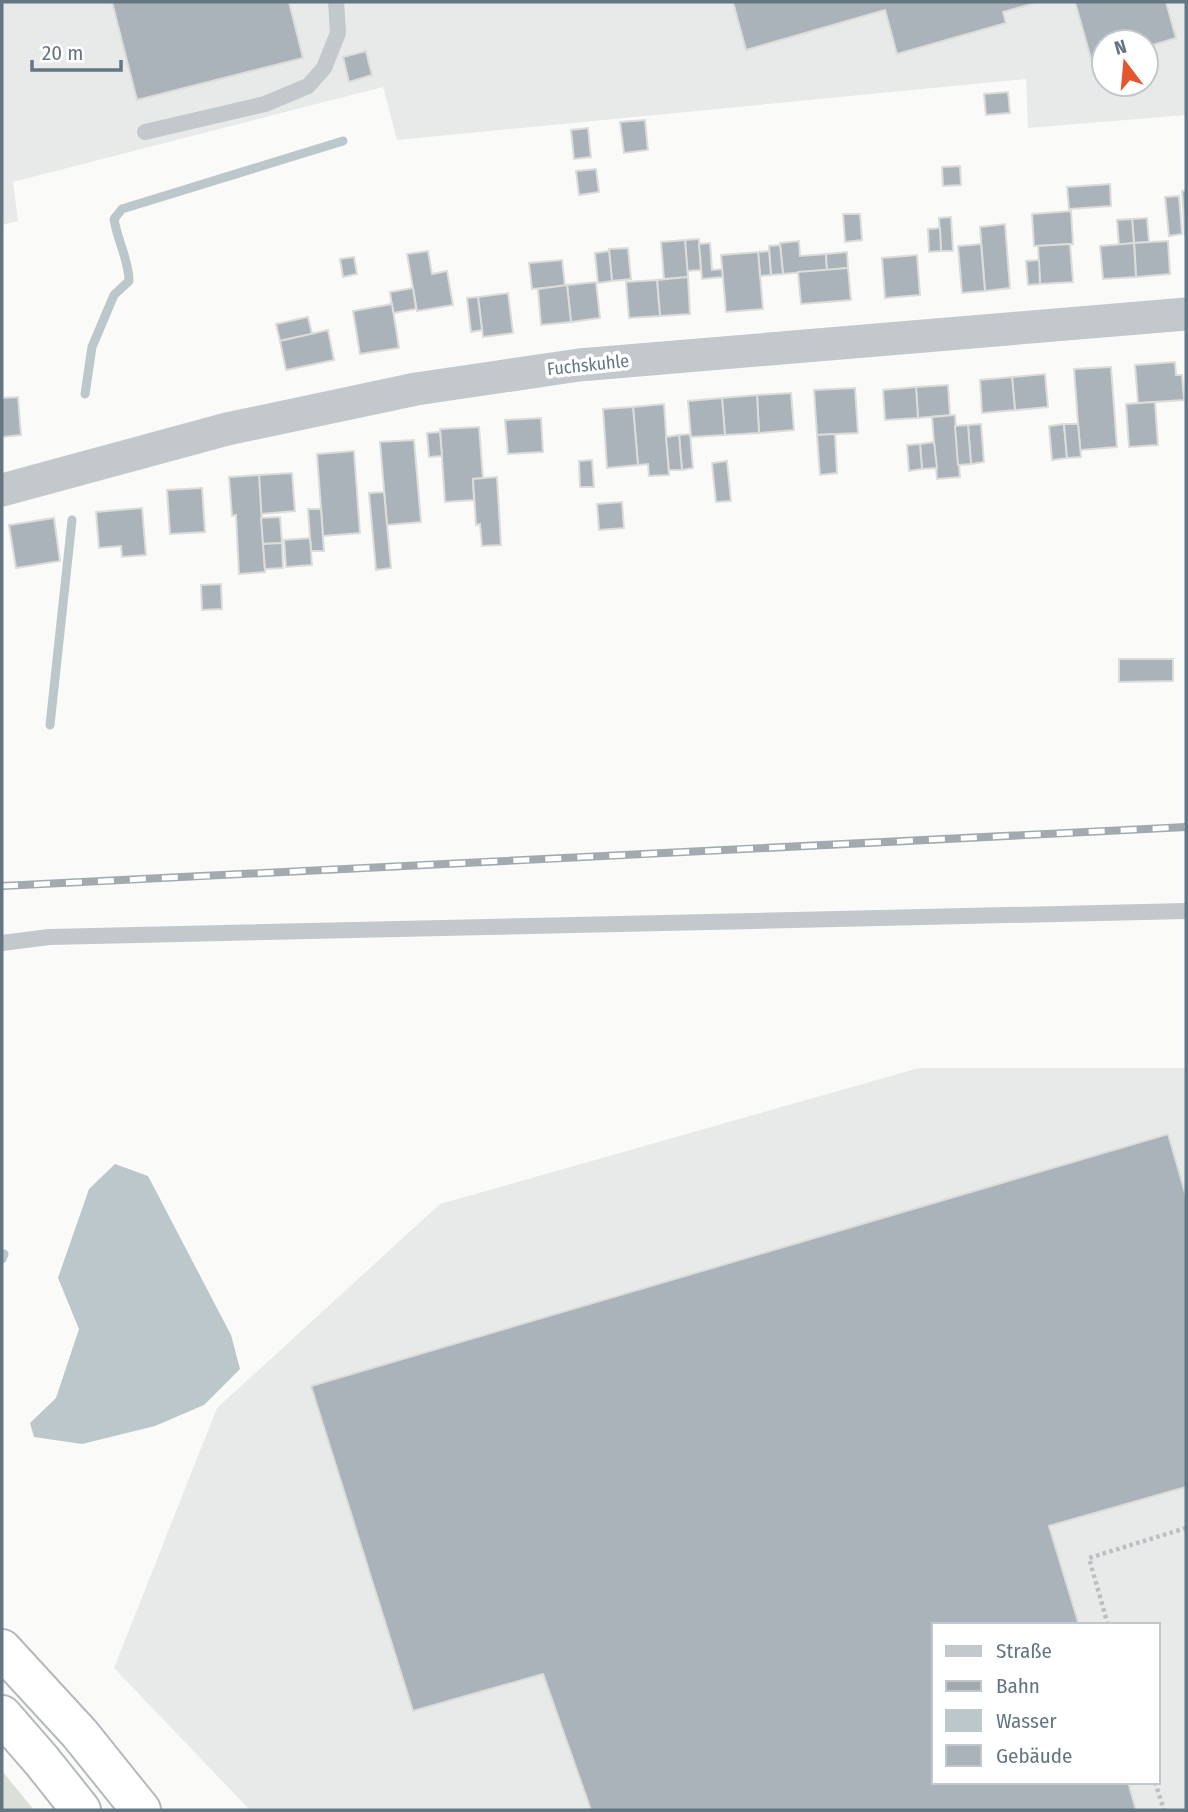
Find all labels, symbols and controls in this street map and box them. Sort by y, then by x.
scale bar [32,28,121,72]
north arrow [1090,28,1160,98]
text: N [1112,35,1129,60]
text: 20 m [42,40,83,66]
street label: Fuchskuhle [546,350,630,380]
legend [932,1623,1160,1784]
text: Straße [996,1638,1052,1664]
text: Bahn [996,1673,1040,1699]
text: Wasser [996,1708,1057,1734]
text: Gebäude [996,1743,1072,1769]

